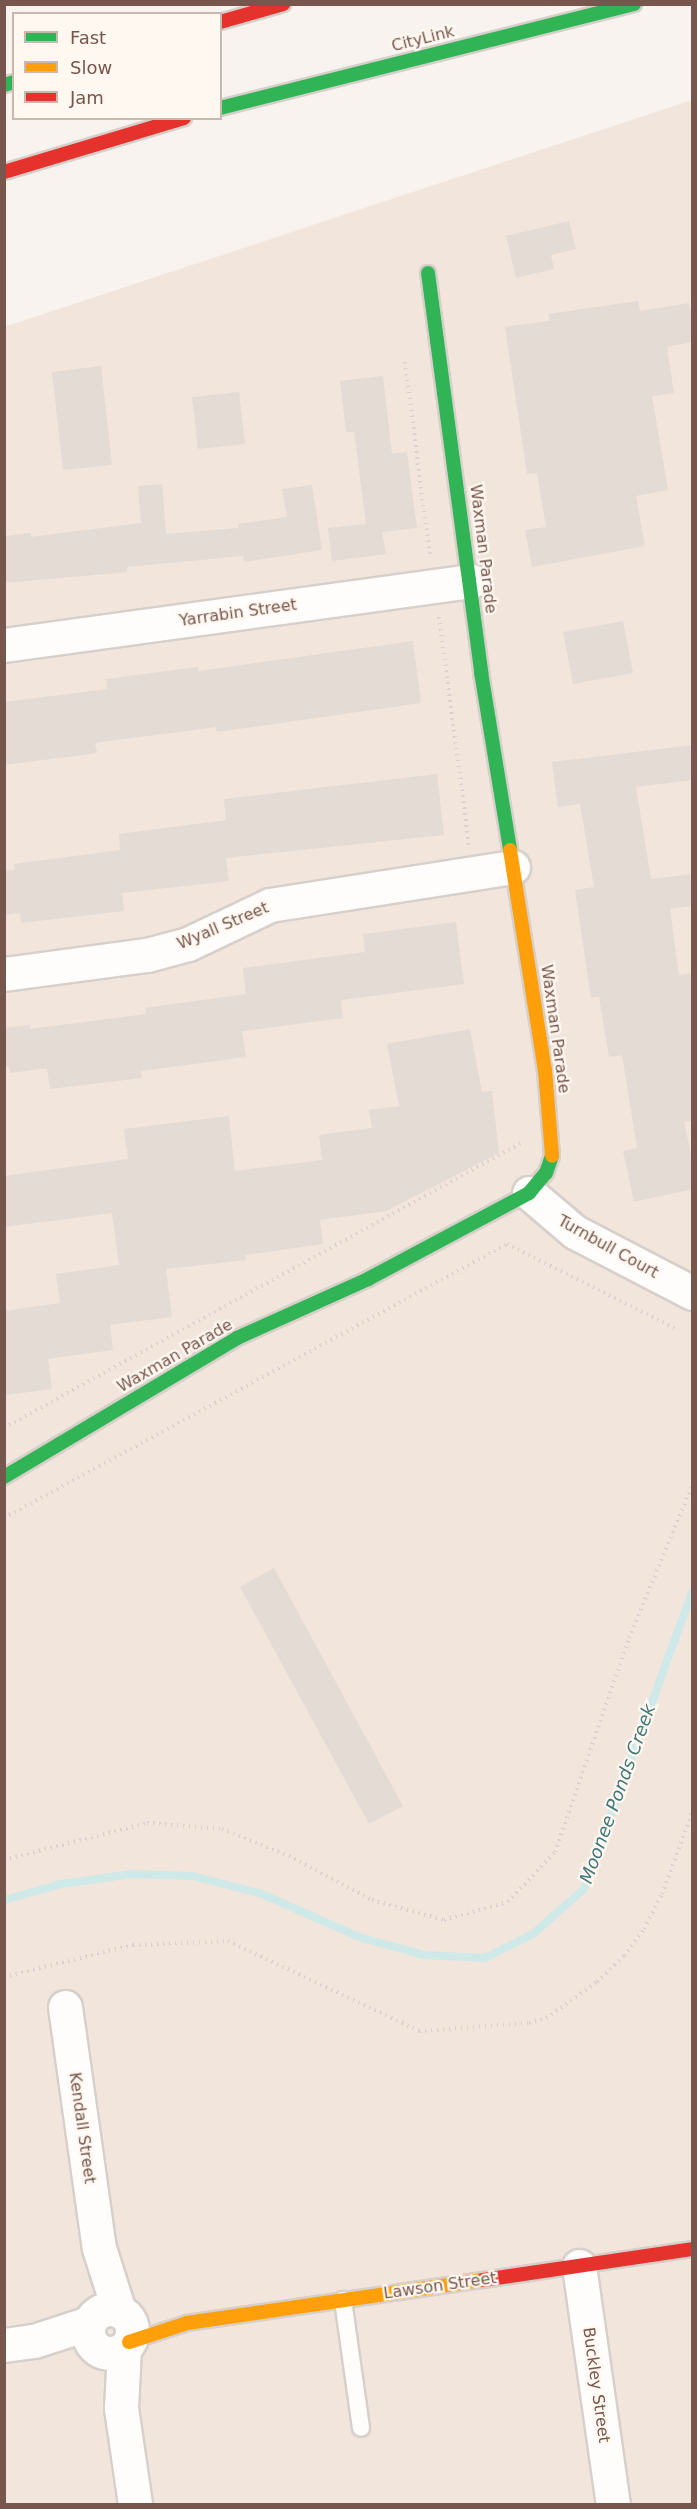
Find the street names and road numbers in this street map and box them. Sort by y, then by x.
street label: CityLink [390,22,456,56]
street label: Waxman Parade [466,483,500,615]
street label: Yarrabin Street [178,595,298,631]
street label: Wyall Street [174,898,272,954]
street label: Waxman Parade [536,963,574,1095]
street label: Turnbull Court [554,1211,662,1283]
street label: Waxman Parade [114,1315,236,1397]
street label: Kendall Street [65,2071,99,2185]
street label: Lawson Street [382,2269,498,2303]
street label: Buckley Street [578,2326,614,2444]

